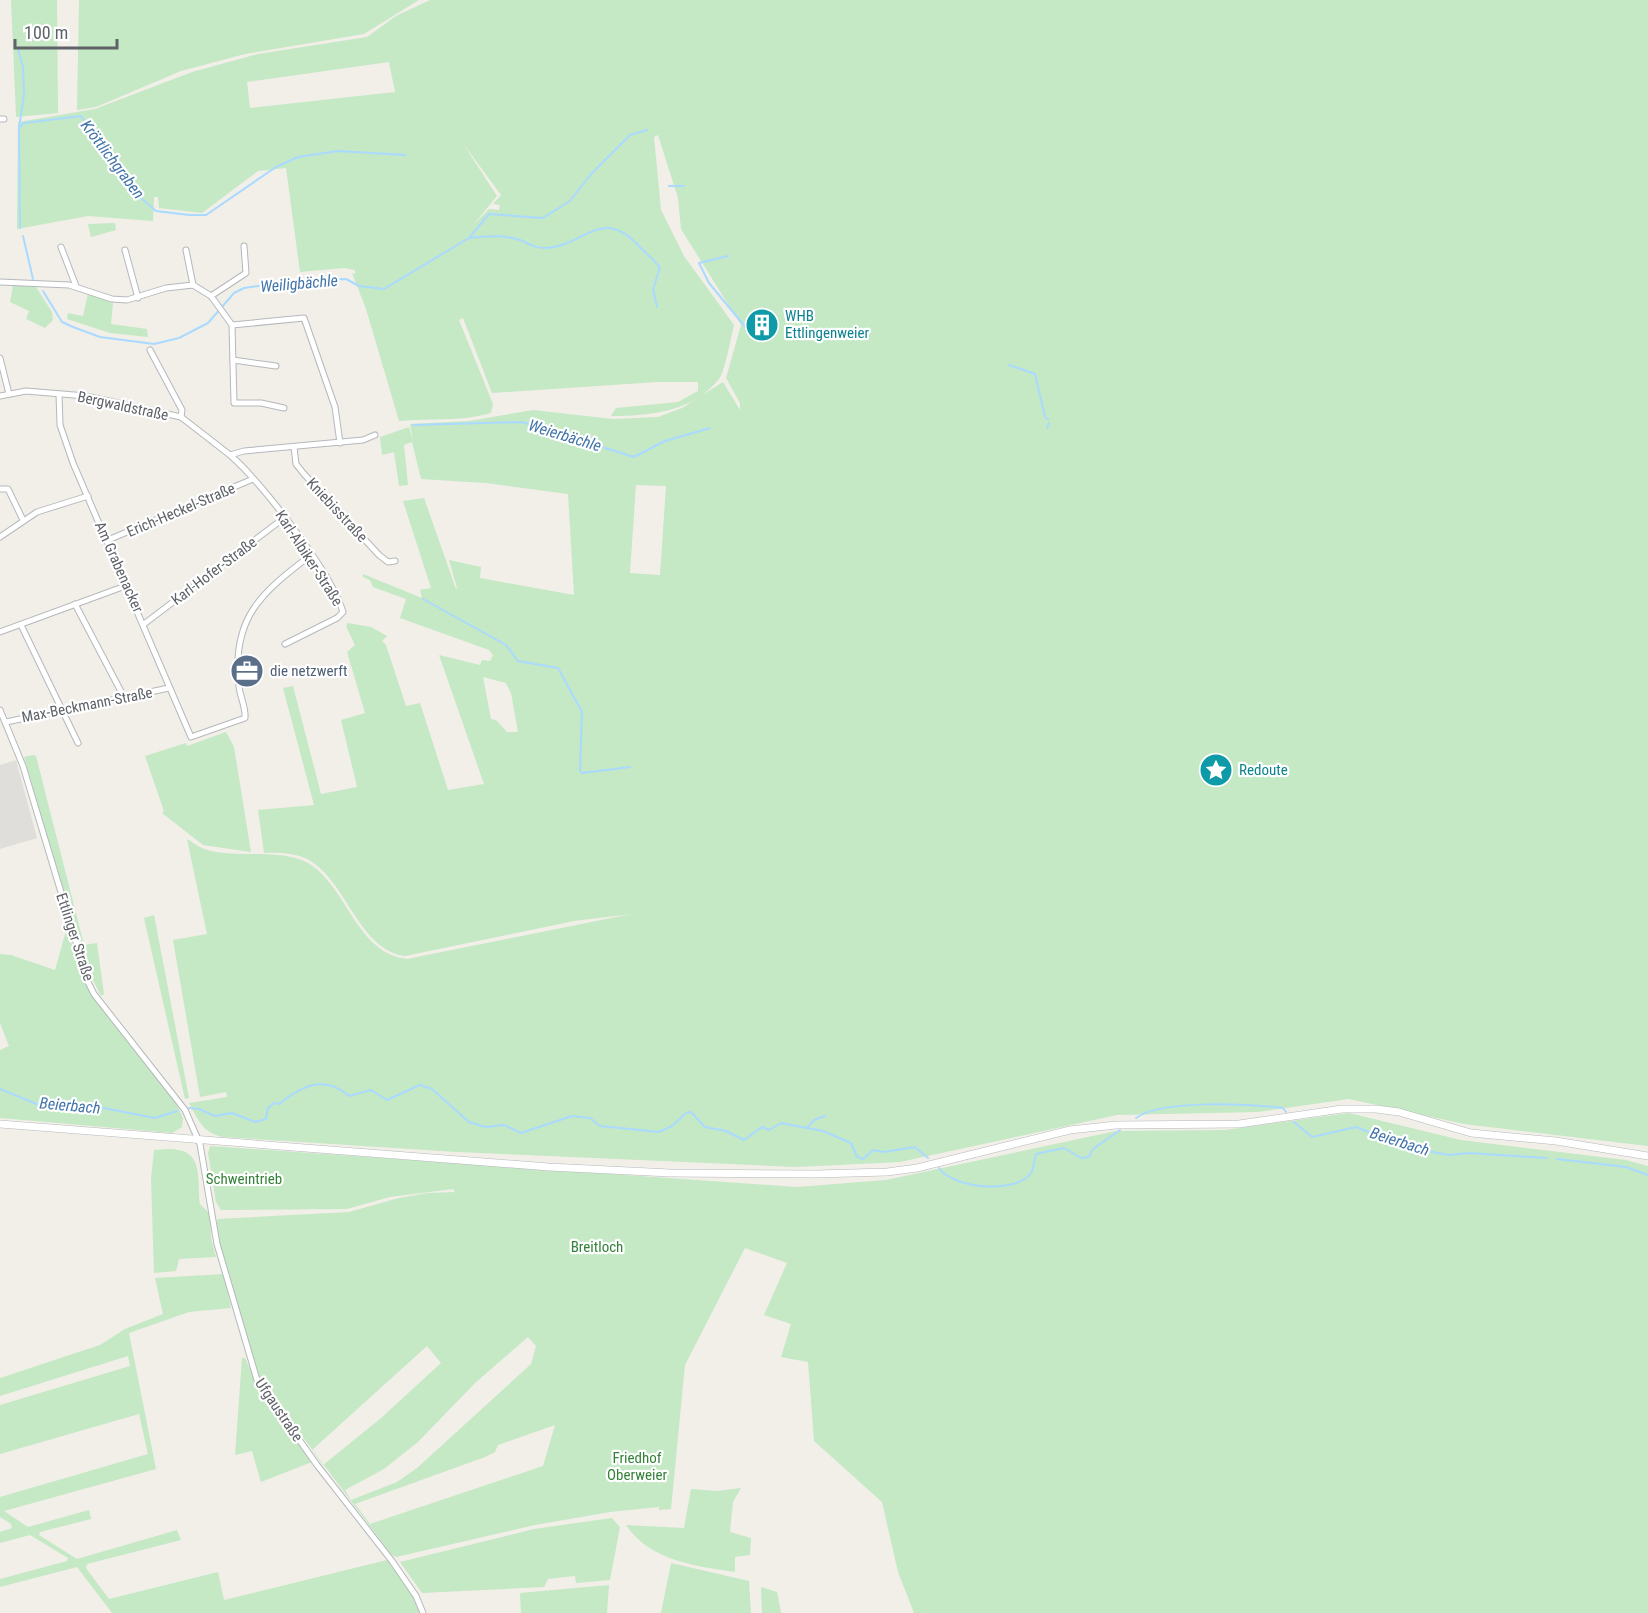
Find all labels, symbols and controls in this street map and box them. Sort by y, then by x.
scale bar [15,12,117,50]
text: 100 m [24,22,68,43]
water label: Kröttlichgraben [77,116,148,202]
water label: Weiligbächle [259,271,339,296]
building icon: WHB Ettlingenweier [744,307,780,343]
place label: WHB Ettlingenweier [785,307,869,342]
street label: Bergwaldstraße [76,388,170,424]
water label: Weierbächle [526,415,604,456]
street label: Kniebisstraße [303,474,371,546]
street label: Erich-Heckel-Straße [124,479,238,541]
street label: Karl-Albiker-Straße [271,507,347,609]
street label: Am Grabenacker [91,519,147,616]
street label: Karl-Hofer-Straße [168,533,260,609]
office icon: die netzwerft [229,653,265,689]
place label: die netzwerft [270,662,347,680]
street label: Max-Beckmann-Straße [20,683,154,727]
place icon: Redoute [1198,752,1234,788]
place label: Redoute [1239,761,1288,779]
street label: Ettlinger Straße [52,891,98,983]
water label: Beierbach [39,1093,101,1118]
water label: Beierbach [1368,1123,1432,1160]
park label: Schweintrieb [206,1170,282,1188]
park label: Breitloch [571,1238,623,1256]
street label: Ufgaustraße [251,1375,307,1445]
park label: Friedhof Oberweier [607,1449,667,1484]

